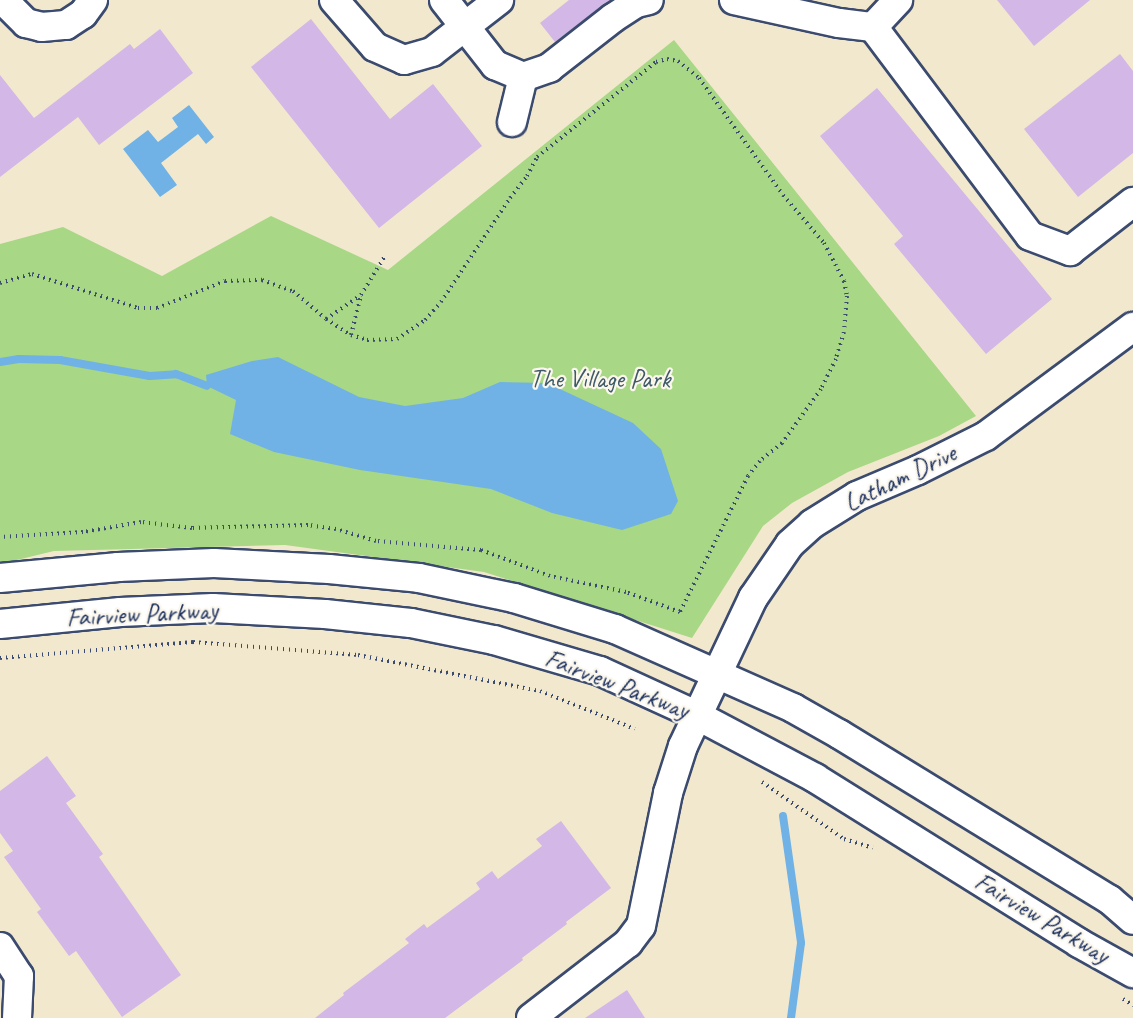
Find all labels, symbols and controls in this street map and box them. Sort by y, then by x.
park label: The Village Park [529,363,671,395]
street label: Latham Drive [839,437,961,519]
street label: Fairview Parkway [65,594,219,634]
street label: Fairview Parkway [540,642,694,726]
street label: Fairview Parkway [969,865,1115,971]

